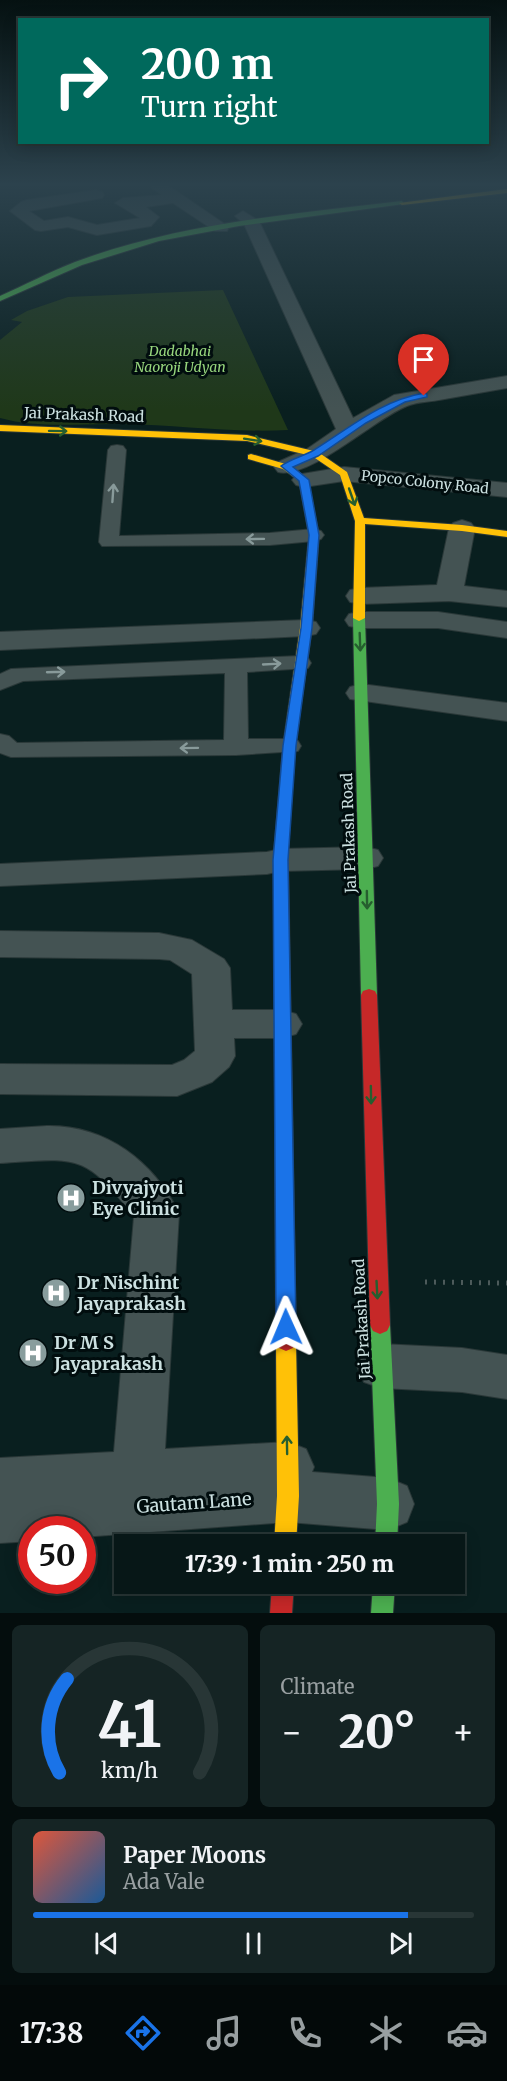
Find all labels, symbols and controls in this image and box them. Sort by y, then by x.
text: 200 m [141,38,273,90]
icon: right [42,42,120,120]
text: Turn right [141,90,278,124]
pin [398,334,449,396]
park label: Dadabhai Naoroji Udyan [134,342,226,376]
icon: arrive [407,343,440,376]
street label: Jai Prakash Road [22,403,145,426]
one-way arrow [48,425,68,436]
one-way arrow [243,434,262,445]
street label: Popco Colony Road [360,466,490,498]
one-way arrow [107,484,118,504]
one-way arrow [347,487,358,506]
one-way arrow [246,533,266,545]
one-way arrow [354,632,365,652]
one-way arrow [262,659,282,670]
one-way arrow [46,667,66,678]
one-way arrow [179,742,199,754]
street label: Jai Prakash Road [337,772,360,895]
one-way arrow [361,890,373,910]
one-way arrow [366,1085,377,1105]
place label: Divyajyoti Eye Clinic [92,1176,184,1220]
hospital icon: Divyajyoti Eye Clinic [55,1182,87,1214]
street label: Jai Prakash Road [349,1258,374,1381]
place label: Dr Nischint Jayaprakash [76,1271,186,1315]
hospital icon: Dr Nischint Jayaprakash [40,1277,72,1309]
one-way arrow [372,1280,383,1300]
position arrow [254,1295,318,1359]
place label: Dr M S Jayaprakash [53,1331,163,1375]
hospital icon: Dr M S Jayaprakash [17,1337,49,1369]
one-way arrow [281,1435,293,1455]
street label: Gautam Lane [136,1487,252,1518]
speed limit sign: 50 [18,1516,96,1594]
text: 17:39 · 1 min · 250 m [185,1550,394,1578]
text: Climate [281,1674,355,1699]
text: 41 [97,1686,162,1764]
text: 20° [339,1704,416,1760]
text: − [281,1712,303,1753]
text: + [452,1712,474,1753]
text: km/h [101,1757,158,1784]
text: Paper Moons [123,1841,266,1869]
text: Ada Vale [123,1869,204,1894]
icon: previous [90,1927,123,1960]
icon: pause [237,1927,270,1960]
icon: next [384,1927,417,1960]
icon: directions [122,2012,164,2054]
icon: music [203,2012,245,2054]
icon: phone [284,2012,326,2054]
icon: climate [365,2012,407,2054]
icon: car [446,2012,488,2054]
text: 17:38 [19,2016,84,2050]

